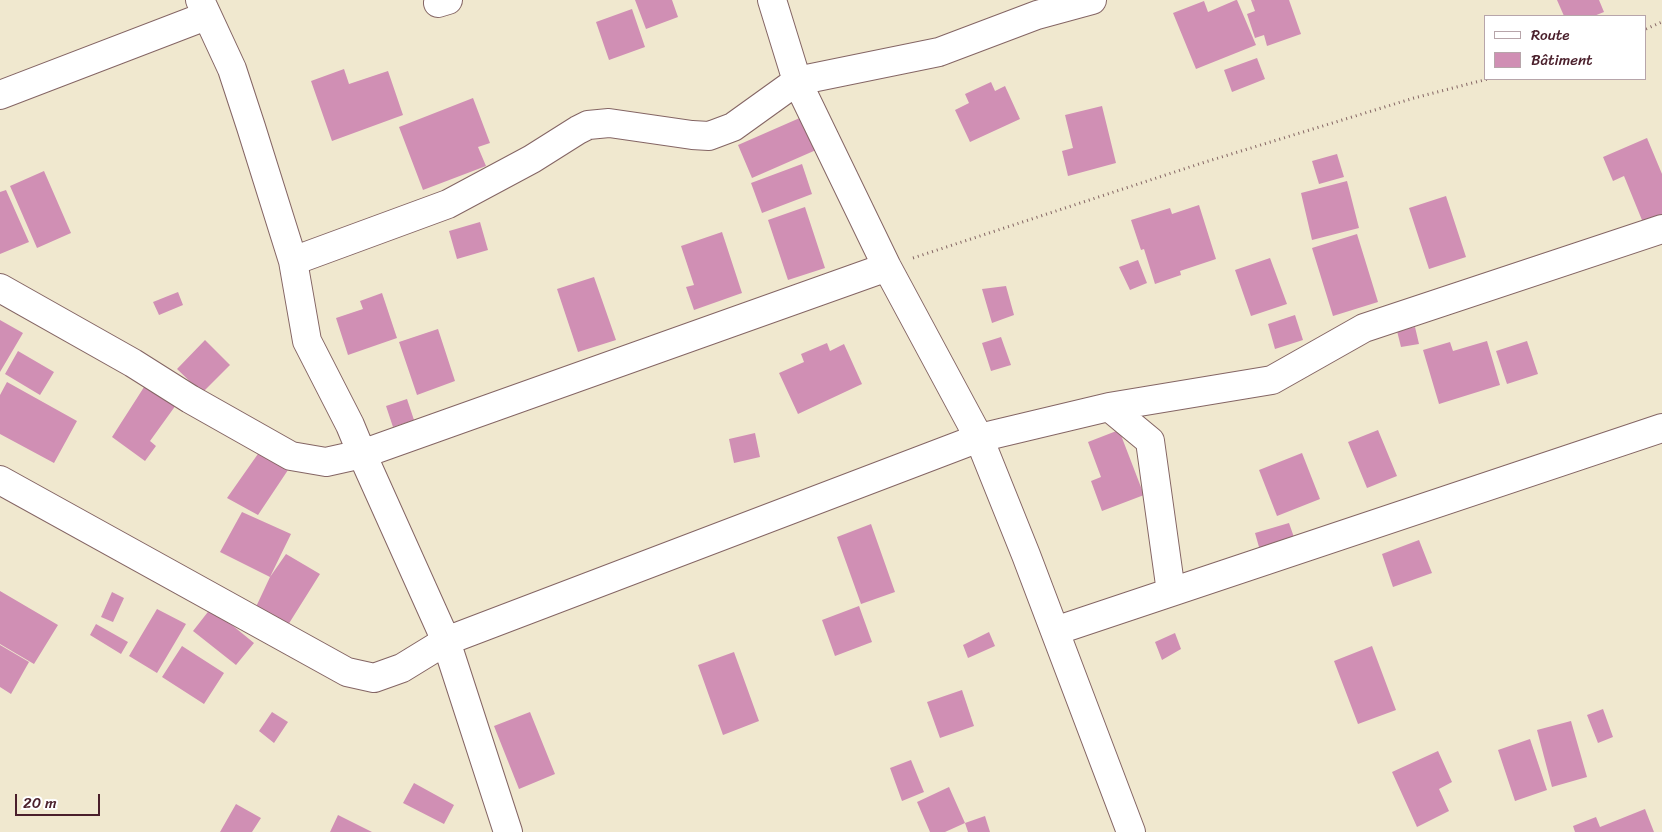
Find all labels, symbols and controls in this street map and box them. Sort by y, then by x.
legend [1484,15,1647,80]
text: Route [1531,22,1570,48]
text: Bâtiment [1531,47,1593,73]
scale bar [18,784,102,816]
text: 20 m [23,790,57,816]

